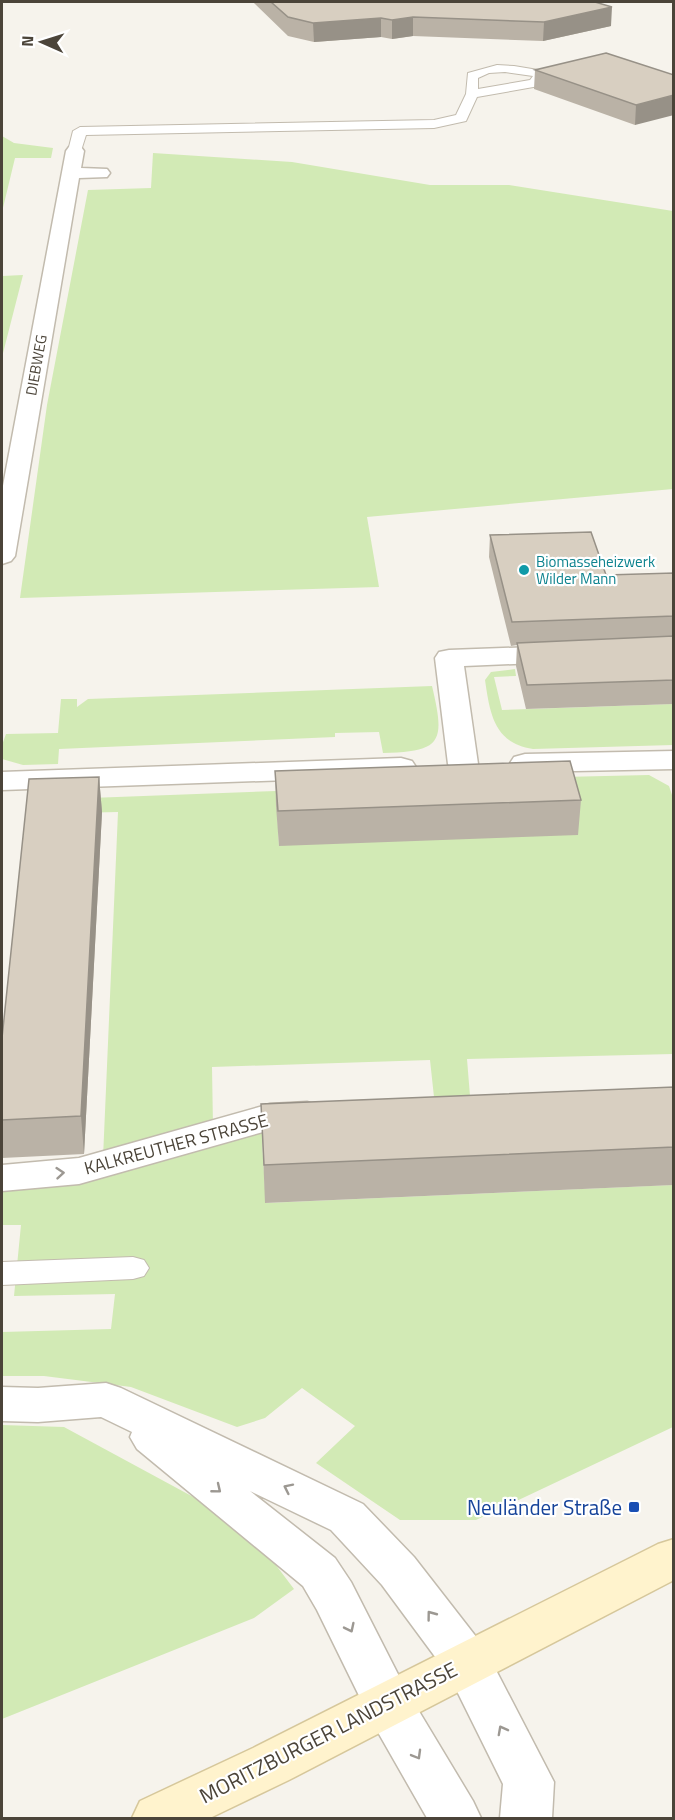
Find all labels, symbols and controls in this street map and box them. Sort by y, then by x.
north arrow [12,12,72,72]
text: N [15,35,39,47]
street label: DIEBWEG [19,333,53,397]
place label: Biomasseheizwerk Wilder Mann [536,550,655,590]
marker: Biomasseheizwerk Wilder Mann [517,563,531,577]
street label: KALKREUTHER STRASSE [81,1106,271,1182]
one-way arrow [55,1166,64,1179]
one-way arrow [210,1482,221,1493]
one-way arrow [284,1484,295,1496]
place label: Neuländer Straße [467,1491,622,1523]
marker: Neuländer Straße [627,1500,641,1514]
one-way arrow [428,1611,439,1622]
one-way arrow [343,1621,354,1632]
street label: MORITZBURGER LANDSTRASSE [193,1653,463,1811]
one-way arrow [498,1725,509,1736]
one-way arrow [410,1749,422,1759]

